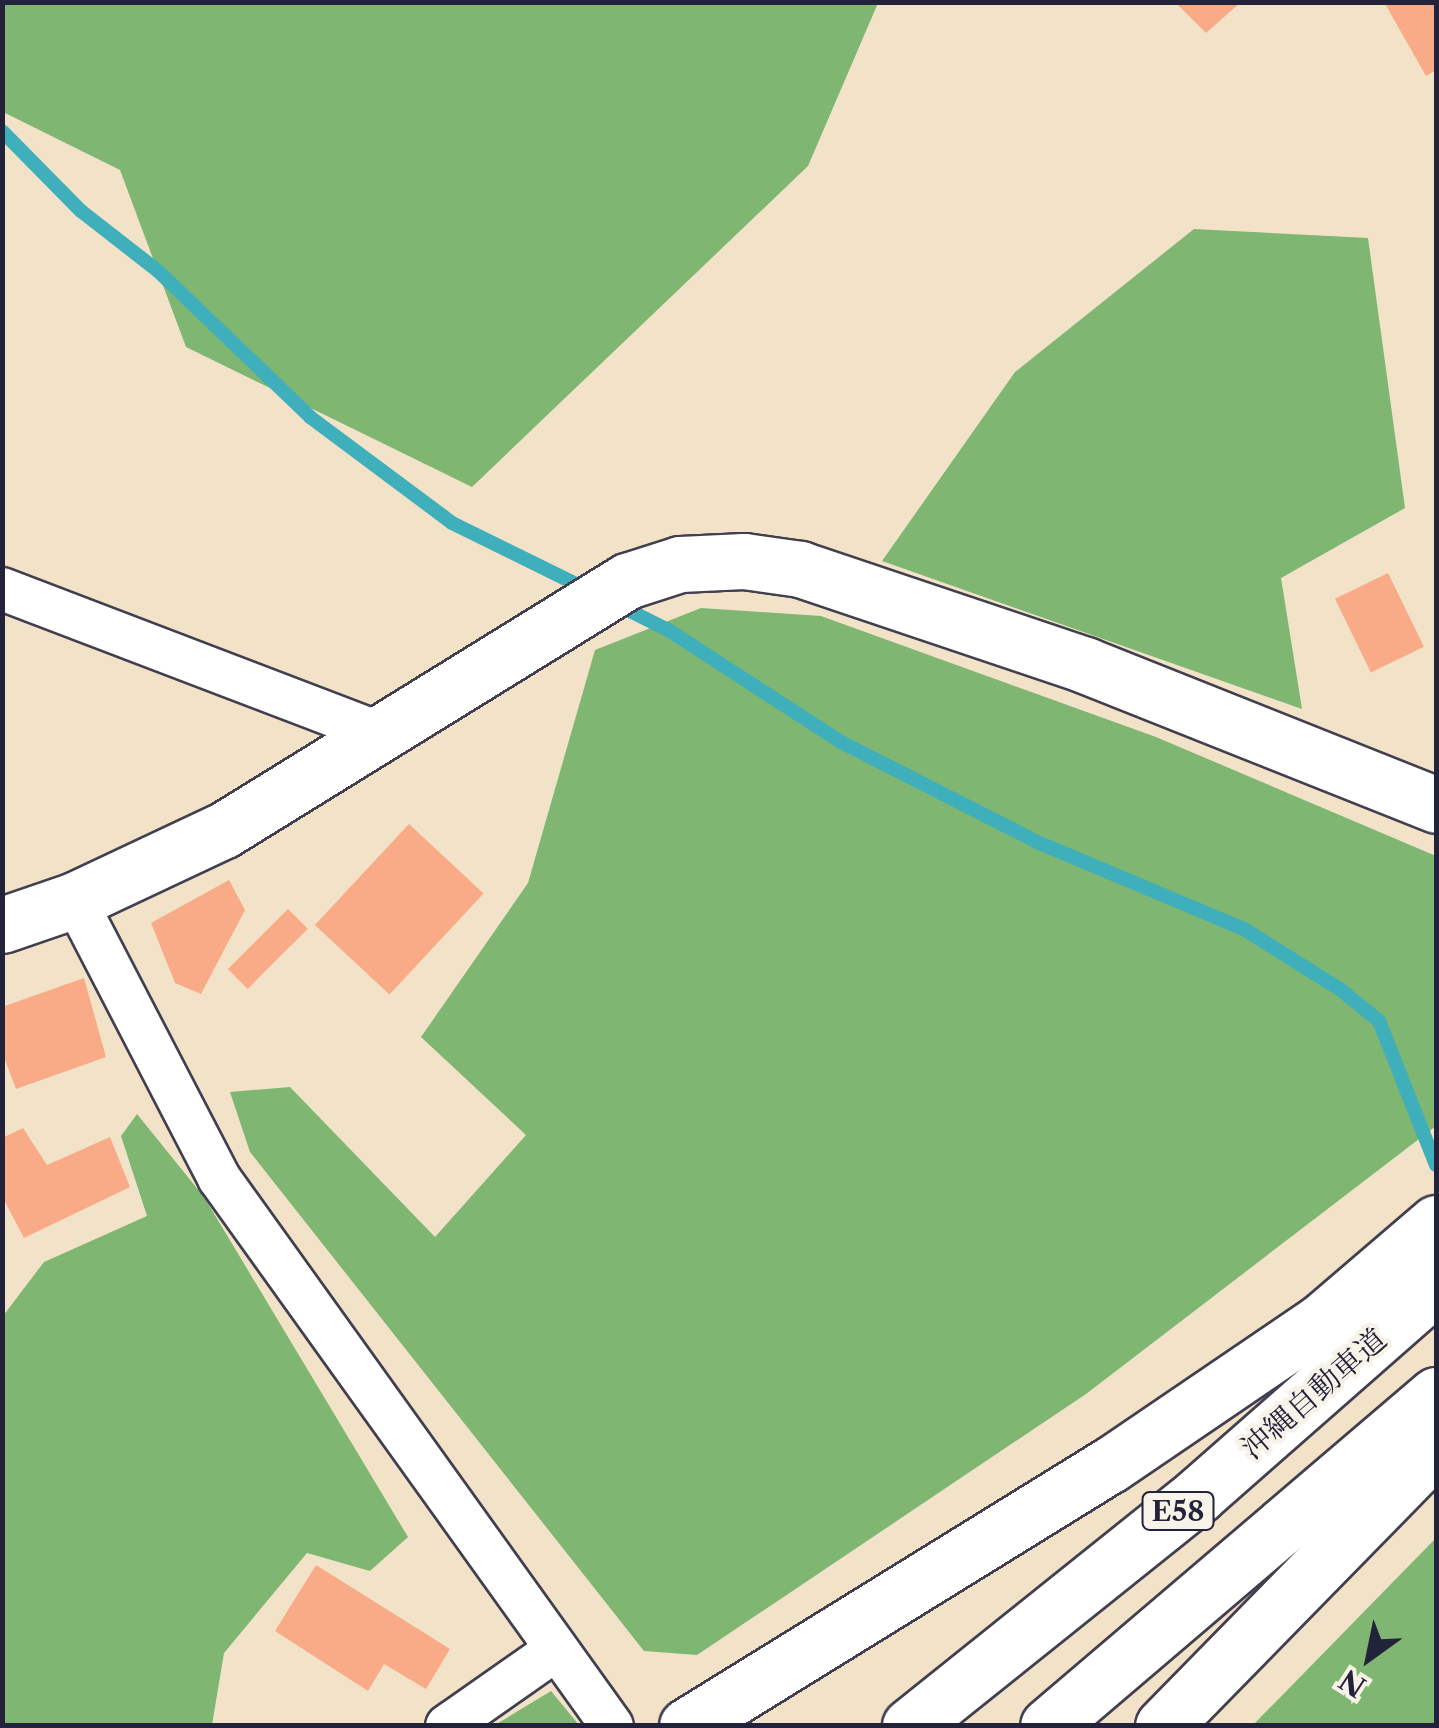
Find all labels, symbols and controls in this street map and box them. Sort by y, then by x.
street label: 沖縄自動車道 [1234,1321,1394,1467]
road number: E58 [1140,1488,1216,1534]
north arrow [1319,1608,1419,1708]
text: N [1333,1662,1372,1704]

